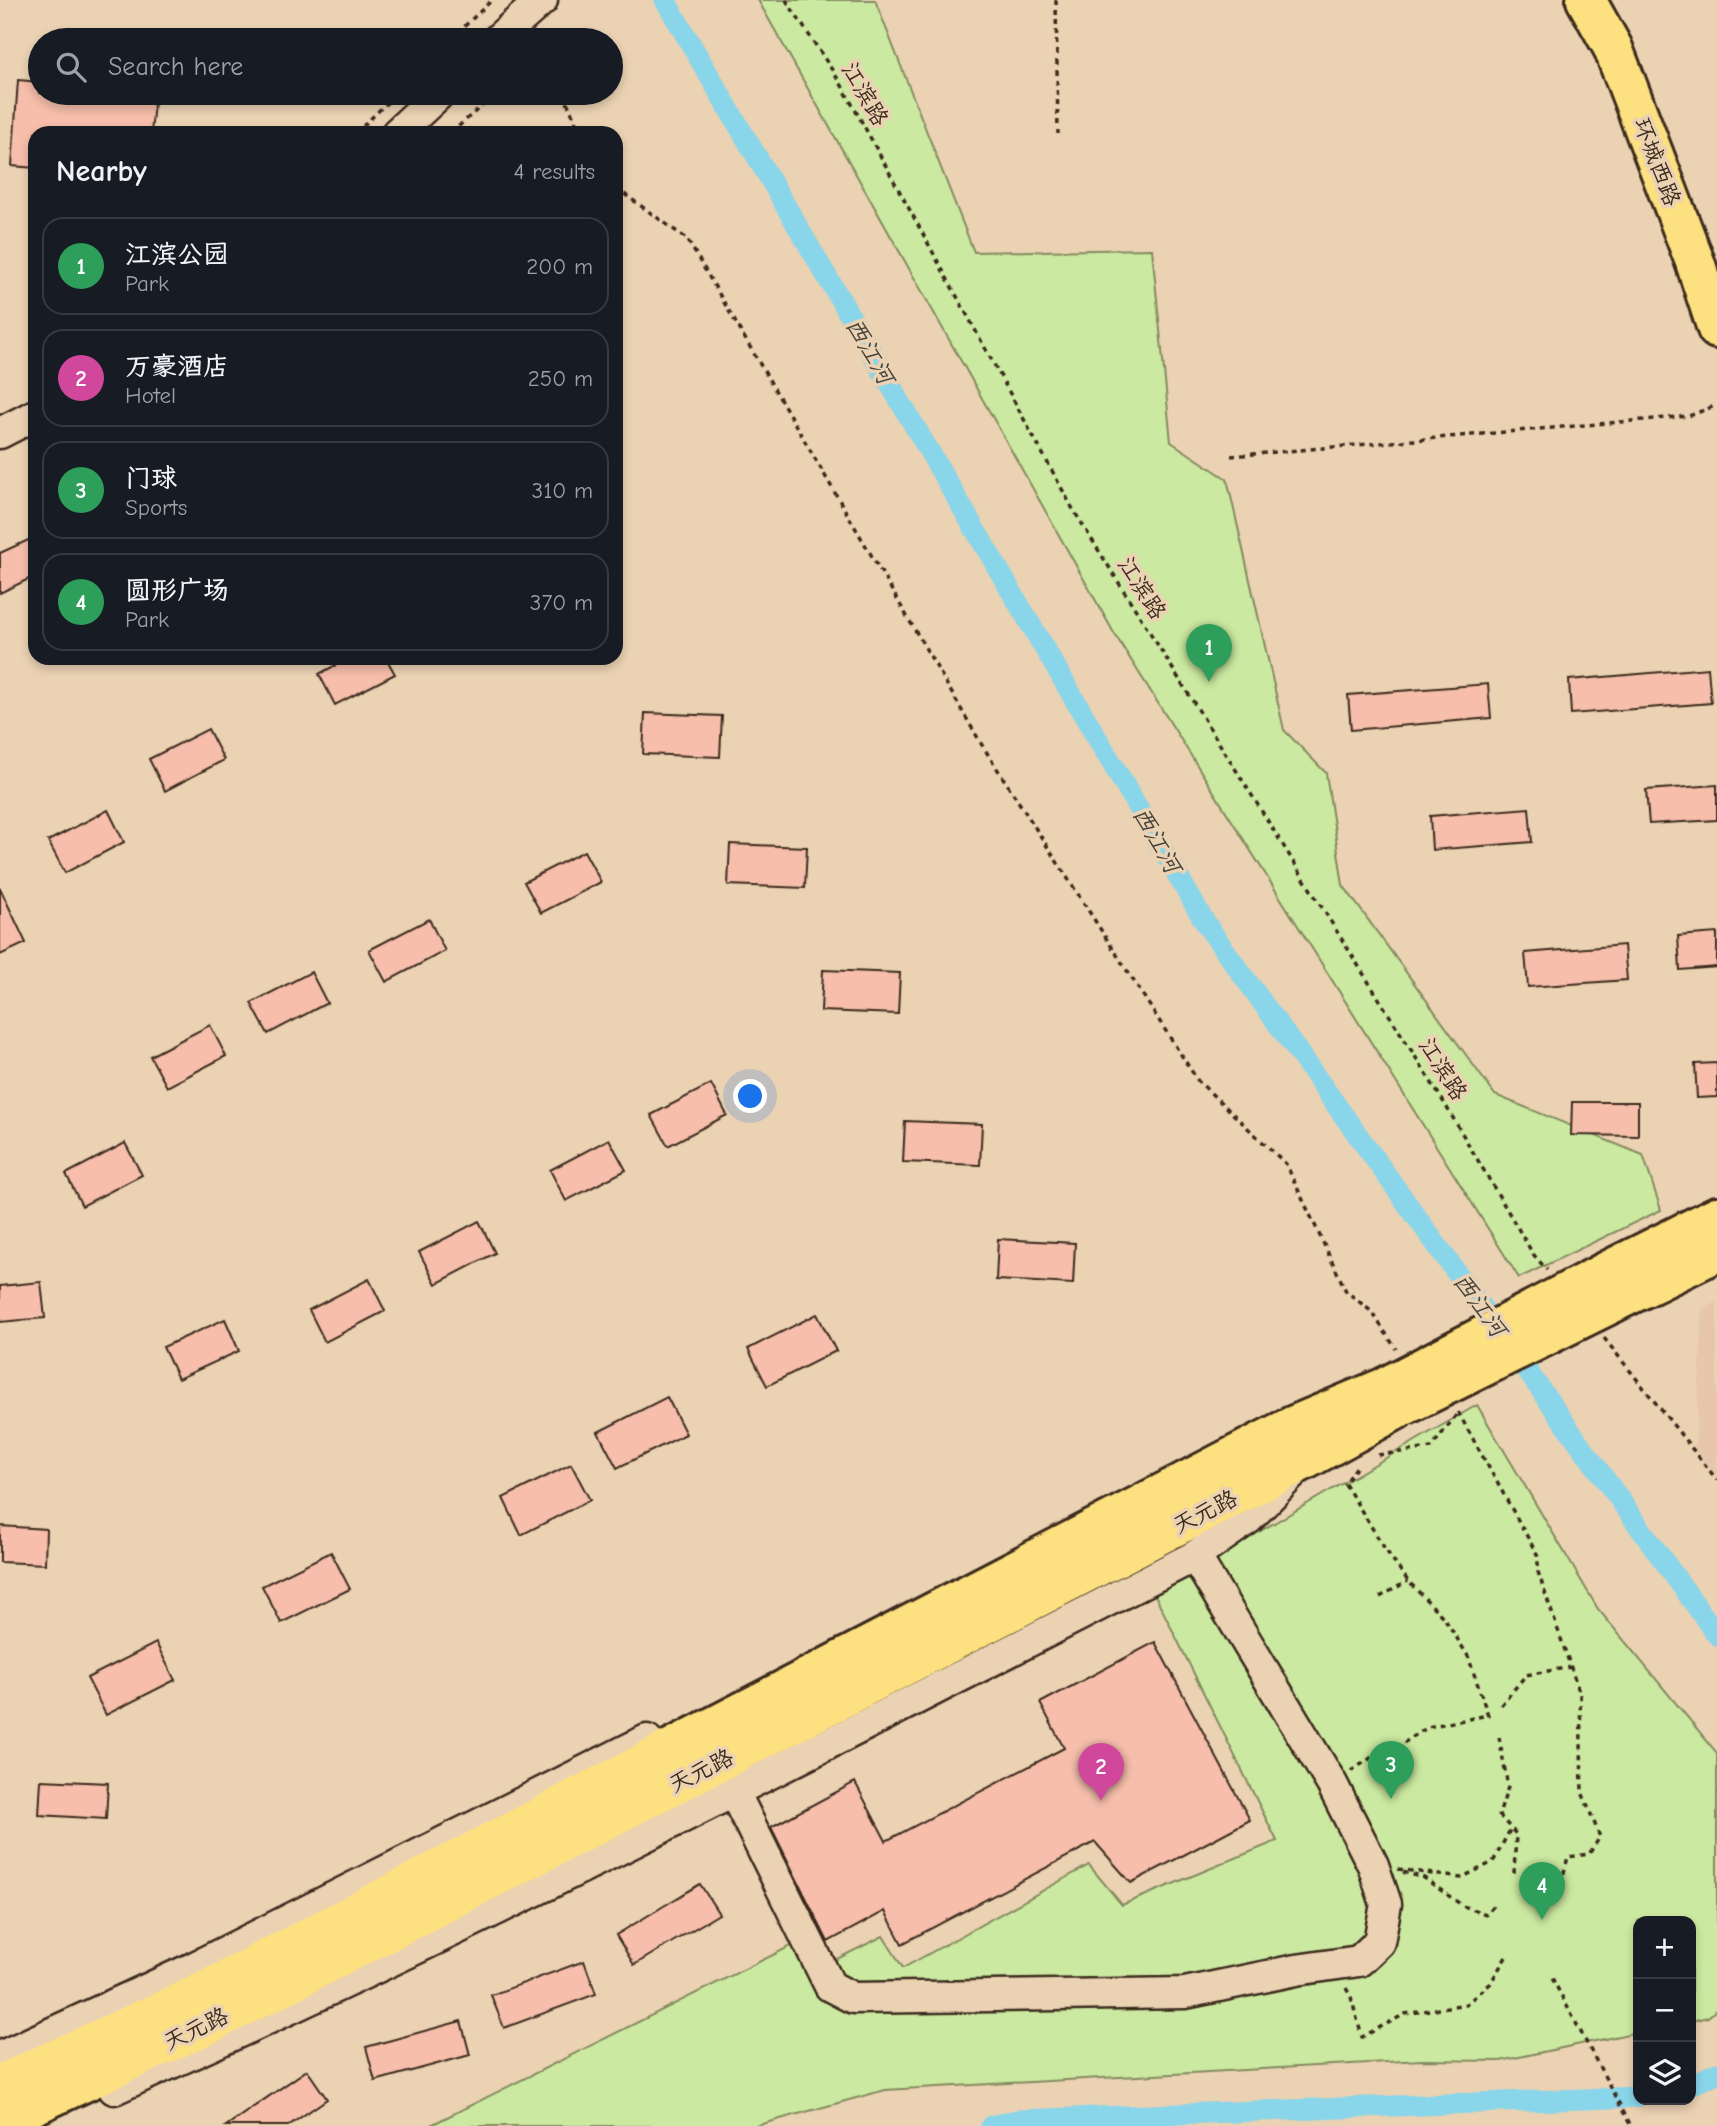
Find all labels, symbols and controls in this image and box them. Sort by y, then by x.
search box [28,28,623,105]
icon: search [52,48,90,86]
text: Search here [108,52,243,82]
street label: 江滨路 [836,57,894,131]
street label: 环城西路 [1628,114,1686,210]
text: Nearby [56,154,147,189]
text: 4 results [513,158,595,185]
text: 江滨公园 [125,240,229,270]
text: 1 [76,253,86,280]
text: 200 m [526,253,593,280]
text: Park [125,270,169,297]
water label: 西江河 [840,313,902,393]
text: 万豪酒店 [125,352,229,382]
text: 2 [75,365,87,392]
text: 250 m [528,365,593,392]
text: Hotel [125,382,176,409]
text: 门球 [125,464,177,494]
text: 3 [75,477,87,504]
text: 310 m [532,477,593,504]
text: Sports [125,494,187,521]
street label: 江滨路 [1112,552,1172,624]
text: 圆形广场 [125,576,229,606]
text: 4 [76,589,86,616]
text: 370 m [530,589,593,616]
text: Park [125,606,169,633]
pin: 1 [1186,624,1232,682]
water label: 西江河 [1127,802,1189,882]
street label: 江滨路 [1413,1033,1473,1105]
your location [733,1079,767,1113]
water label: 西江河 [1448,1268,1515,1346]
street label: 天元路 [1168,1484,1242,1540]
pin: 3 [1368,1741,1414,1799]
street label: 天元路 [664,1743,738,1799]
pin: 2 [1078,1743,1124,1801]
pin: 4 [1519,1862,1565,1920]
map controls [1633,1916,1696,2105]
button: + [1633,1916,1696,1979]
button: − [1633,1979,1696,2042]
street label: 天元路 [159,2002,233,2056]
button: layers [1633,2042,1696,2105]

